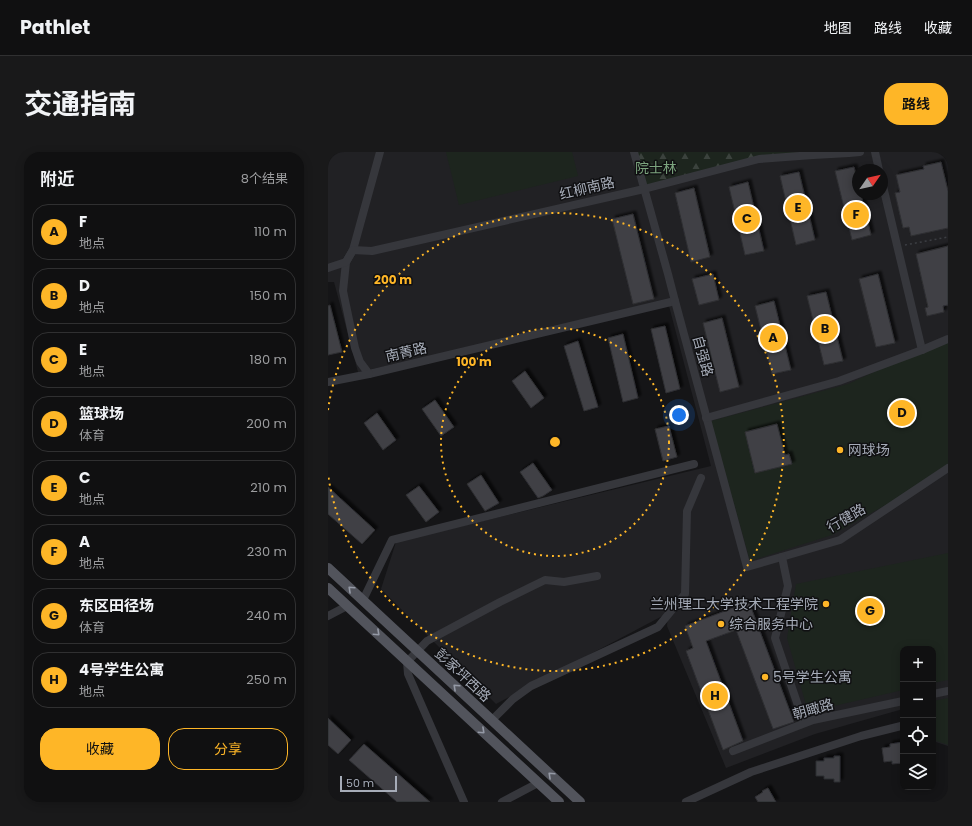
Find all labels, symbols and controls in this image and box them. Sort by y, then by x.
text: Pathlet [20,14,90,41]
text: 地图 [824,18,852,38]
text: 路线 [874,18,902,38]
text: 收藏 [924,18,952,38]
button: 路线 [884,83,948,125]
text: 交通指南 [24,85,136,124]
park label: 院士林 [635,158,677,178]
north arrow [852,164,888,200]
text: 附近 [40,167,74,191]
text: 8个结果 [241,169,288,188]
street label: 红柳南路 [557,172,617,204]
pin: E [785,193,811,223]
pin: F [843,200,869,230]
pin: C [734,204,760,234]
text: F [79,211,87,232]
text: A [49,222,59,241]
text: 110 m [254,222,287,241]
text: 地点 [79,234,105,253]
text: 200 m [374,271,412,288]
text: D [79,275,90,296]
text: B [50,286,58,305]
text: 150 m [250,286,287,305]
text: 地点 [79,298,105,317]
pin: B [812,314,838,344]
pin: A [760,323,786,353]
street label: 自强路 [688,333,718,379]
street label: 南菁路 [383,338,429,366]
text: E [79,339,87,360]
text: C [49,350,59,369]
text: 180 m [250,350,287,369]
text: 100 m [456,353,492,370]
text: 地点 [79,362,105,381]
pin: D [889,398,915,428]
text: 篮球场 [79,403,124,424]
your location [669,405,689,425]
text: D [49,414,59,433]
text: 200 m [246,414,287,433]
text: 体育 [79,426,105,445]
centre of rings [548,435,562,449]
place label: 网球场 [848,440,890,460]
marker: 网球场 [835,445,845,455]
text: C [79,467,90,488]
text: E [50,478,58,497]
text: 210 m [250,478,287,497]
text: 地点 [79,490,105,509]
street label: 行健路 [823,499,869,537]
text: A [79,531,90,552]
text: F [50,542,58,561]
text: 230 m [247,542,287,561]
text: 地点 [79,554,105,573]
one-way arrow [348,587,355,594]
place label: 兰州理工大学技术工程学院 [650,594,818,614]
text: 东区田径场 [79,595,154,616]
pin: G [857,596,883,626]
marker: 兰州理工大学技术工程学院 [821,599,831,609]
text: G [49,606,59,625]
text: 240 m [246,606,287,625]
place label: 综合服务中心 [729,614,813,634]
text: 体育 [79,618,105,637]
marker: 综合服务中心 [716,619,726,629]
one-way arrow [372,629,380,636]
street label: 彭家坪西路 [431,644,495,706]
map controls [900,646,936,790]
button: + [900,646,936,682]
text: 4号学生公寓 [79,659,164,680]
place label: 5号学生公寓 [773,667,852,687]
text: H [49,670,59,689]
text: 250 m [246,670,287,689]
marker: 5号学生公寓 [760,672,770,682]
pin: H [702,681,728,711]
text: 地点 [79,682,105,701]
button: − [900,682,936,718]
one-way arrow [453,684,461,692]
street label: 朝瞰路 [790,694,836,724]
button: locate [900,718,936,754]
one-way arrow [478,727,485,734]
button: 收藏 [40,728,160,770]
button: 分享 [168,728,288,770]
button: layers [900,754,936,790]
one-way arrow [548,773,556,780]
scale bar [340,774,397,793]
text: 50 m [346,775,374,791]

